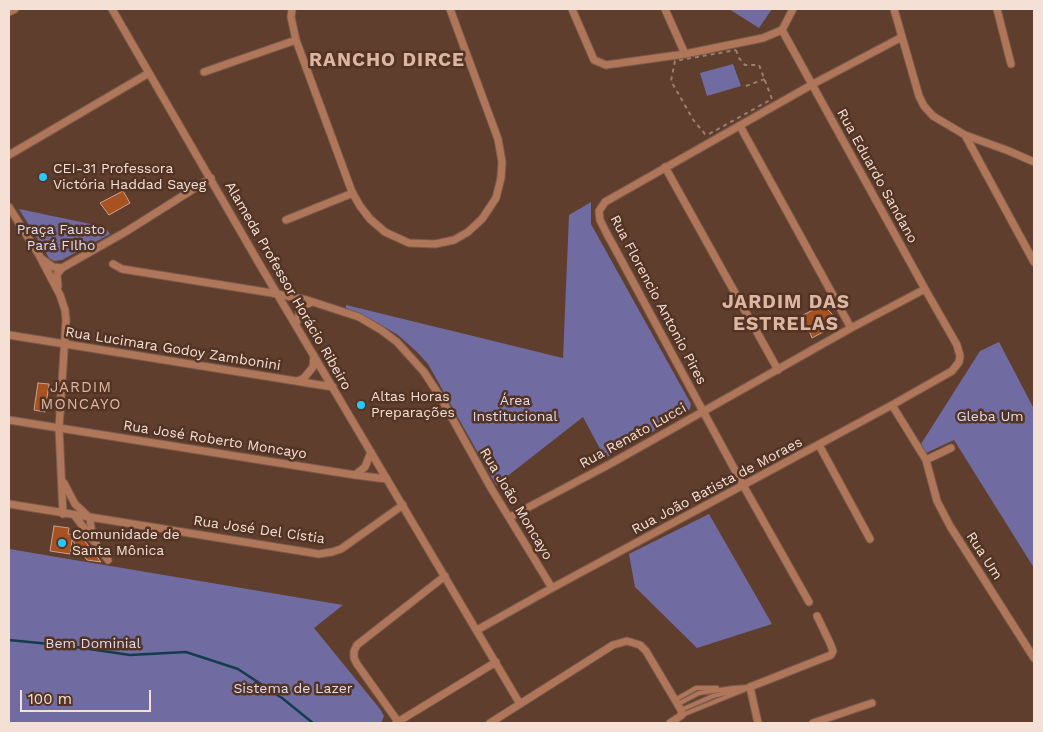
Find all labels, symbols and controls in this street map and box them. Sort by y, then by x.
district label: RANCHO DIRCE [307,49,467,71]
street label: Rua Eduardo Sandano [833,106,921,246]
place label: CEI-31 Professora Victória Haddad Sayeg [53,161,206,193]
marker: CEI-31 Professora Victória Haddad Sayeg [37,171,49,183]
street label: Alameda Professor Horácio Ribeiro [221,179,355,393]
street label: Rua Florencio Antonio Pires [606,212,710,388]
park label: Praça Fausto Pará FIlho [17,222,105,254]
district label: JARDIM DAS ESTRELAS [721,291,851,335]
street label: Rua Lucimara Godoy Zambonini [64,324,282,374]
district label: JARDIM MONCAYO [40,379,122,414]
place label: Altas Horas Preparações [371,389,455,422]
park label: Área Institucional [472,393,558,426]
marker: Altas Horas Preparações [355,399,367,411]
street label: Rua Renato Lucci [577,400,689,472]
park label: Gleba Um [956,409,1024,425]
street label: Rua José Roberto Moncayo [122,417,308,463]
street label: Rua João Batista de Moraes [629,434,805,538]
street label: Rua João Moncayo [476,445,556,563]
street label: Rua José Del Cístia [192,512,326,548]
place label: Comunidade de Santa Mônica [72,527,180,560]
street label: Rua Um [962,529,1006,583]
marker: Comunidade de Santa Mônica [56,537,68,549]
park label: Bem Dominial [45,636,141,652]
scale bar [22,680,154,712]
park label: Sistema de Lazer [233,681,353,697]
text: 100 m [28,690,72,708]

